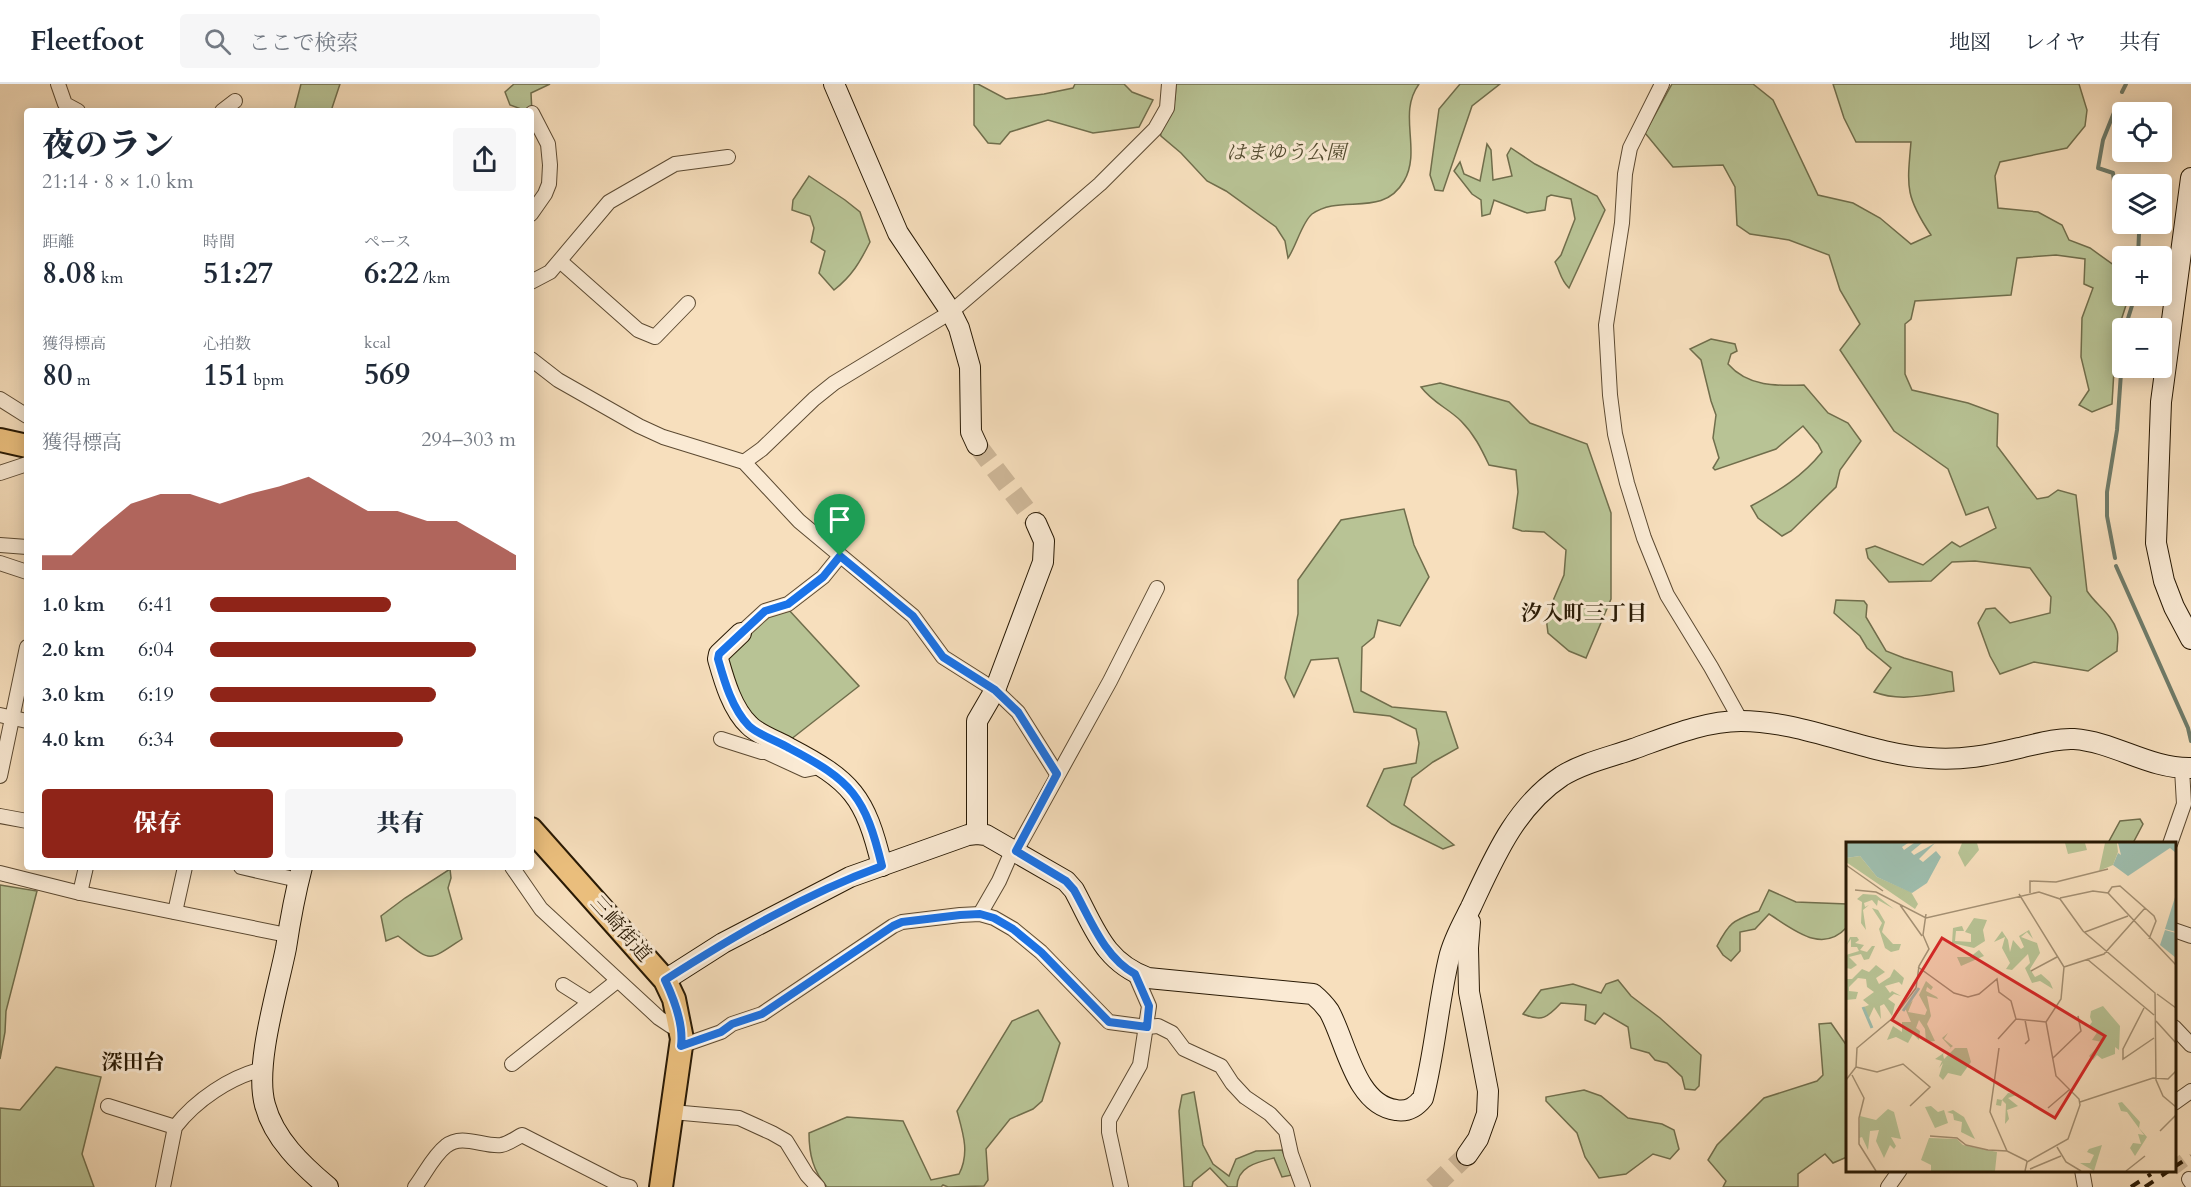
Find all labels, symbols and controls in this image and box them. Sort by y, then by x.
search box [180,14,600,68]
text: Fleetfoot [30,22,144,60]
icon: search [201,25,234,58]
text: ここで検索 [249,28,359,58]
text: 地図 [1949,28,1991,57]
text: レイヤ [2024,28,2086,57]
text: 共有 [2119,28,2161,57]
map controls [2112,102,2172,378]
button: locate [2112,102,2172,162]
text: 夜のラン [42,123,174,168]
button: share [453,128,516,191]
park label: はまゆう公園 [1226,139,1349,166]
text: 21:14 · 8 × 1.0 km [42,168,194,195]
button: layers [2112,174,2172,234]
text: 距離 [42,231,74,253]
text: 時間 [203,231,235,253]
text: ペース [364,231,411,253]
button: + [2112,246,2172,306]
text: 8.08 [42,253,97,294]
text: 51:27 [203,253,273,294]
text: 6:22 [364,253,419,294]
text: km [97,267,123,289]
text: /km [419,267,450,289]
button: − [2112,318,2172,378]
text: kcal [364,332,391,354]
text: 獲得標高 [42,333,106,355]
text: 心拍数 [203,333,251,355]
text: 569 [364,354,410,395]
text: 80 [42,355,73,396]
text: 151 [203,355,249,396]
text: m [73,369,91,391]
text: bpm [249,369,284,391]
text: 294–303 m [421,426,516,453]
text: 獲得標高 [42,429,122,456]
pin [814,494,865,556]
icon: arrive [823,503,856,536]
text: 1.0 km [42,591,105,618]
text: 6:41 [138,591,174,618]
district label: 汐入町三丁目 [1521,599,1647,628]
text: 2.0 km [42,636,105,663]
text: 6:04 [138,636,174,663]
text: 3.0 km [42,681,105,708]
text: 6:19 [138,681,174,708]
text: 4.0 km [42,726,105,753]
text: 6:34 [138,726,174,753]
button: 保存 [42,789,273,858]
button: 共有 [285,789,516,858]
inset map [1846,842,2176,1172]
street label: 三崎街道 [584,890,658,968]
district label: 深田台 [102,1048,165,1077]

